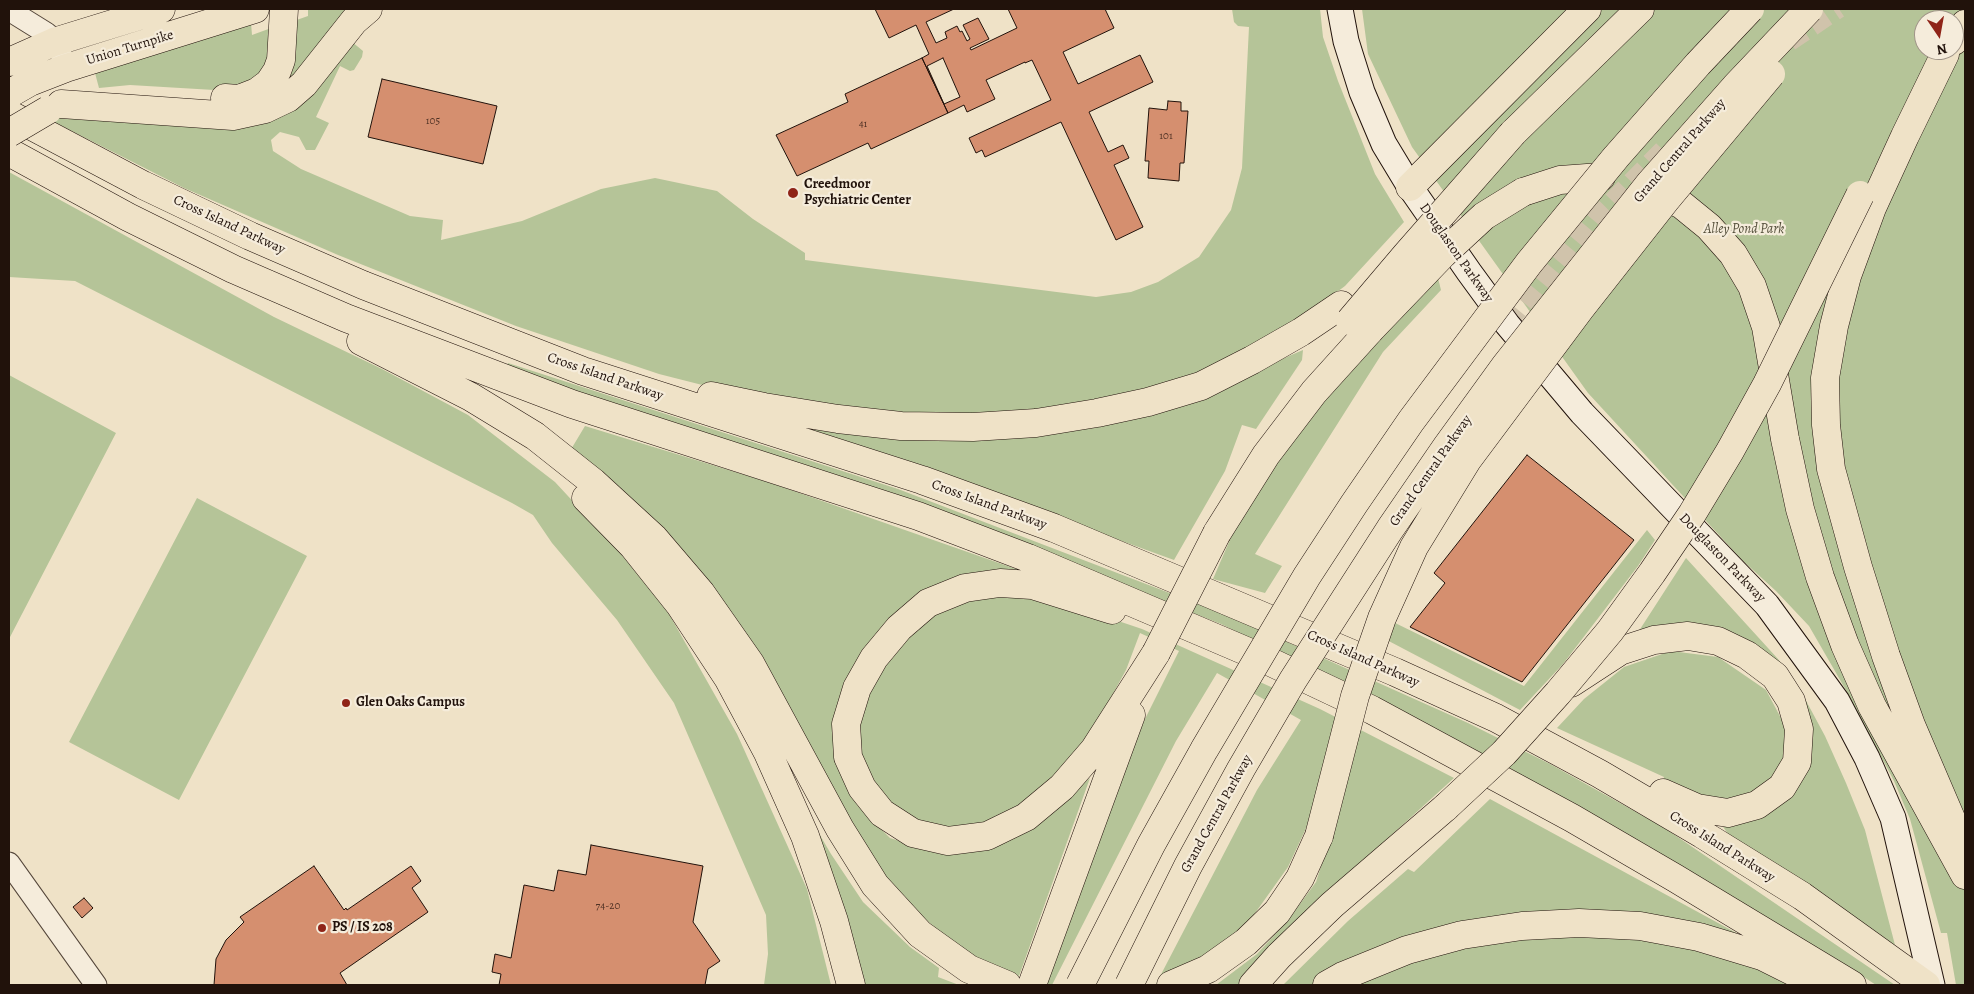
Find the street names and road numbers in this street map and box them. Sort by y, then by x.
street label: Union Turnpike [84,27,176,69]
street label: Grand Central Parkway [1630,96,1730,206]
street label: Cross Island Parkway [170,192,288,258]
street label: Douglaston Parkway [1415,200,1497,306]
street label: Cross Island Parkway [545,349,665,405]
street label: Grand Central Parkway [1386,412,1476,530]
street label: Cross Island Parkway [929,476,1049,534]
street label: Douglaston Parkway [1675,510,1769,606]
street label: Cross Island Parkway [1304,627,1422,691]
street label: Grand Central Parkway [1178,752,1256,876]
street label: Cross Island Parkway [1666,808,1778,886]

